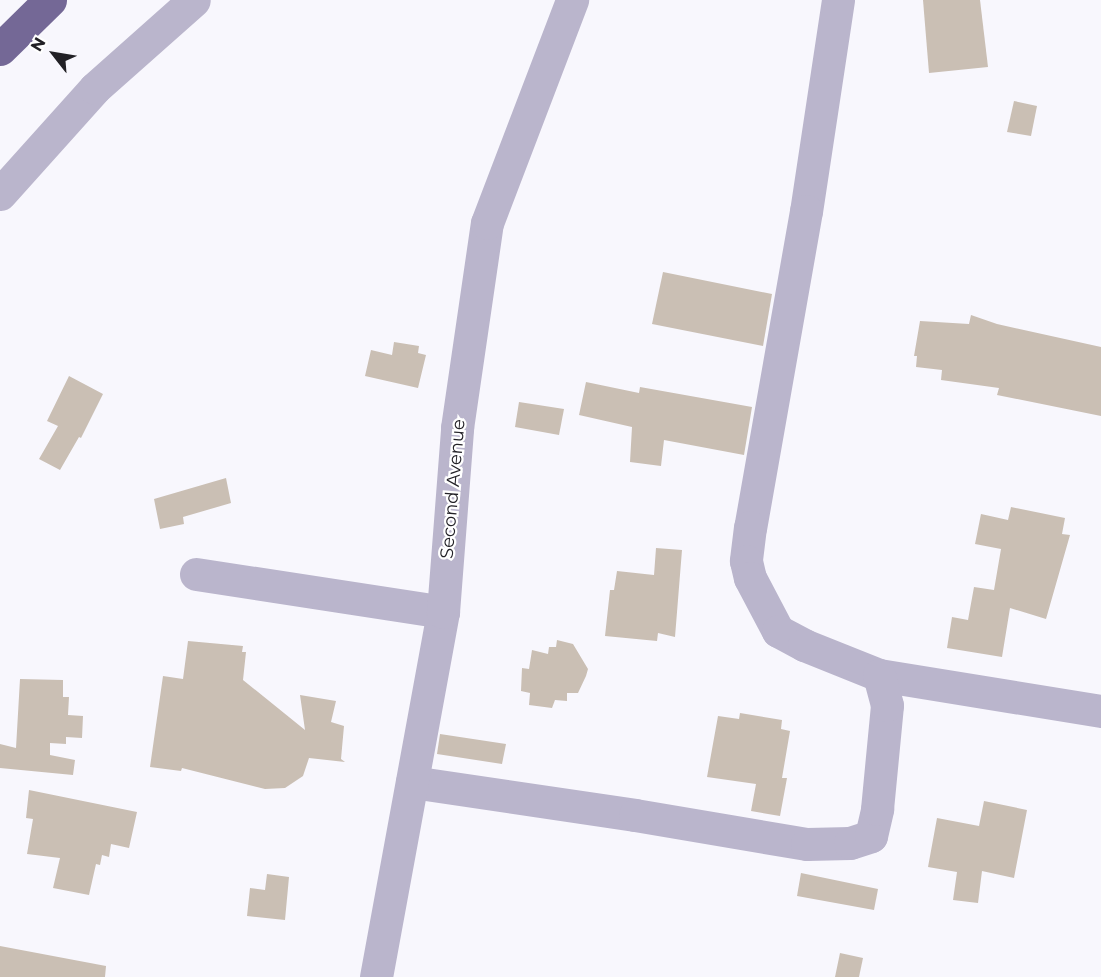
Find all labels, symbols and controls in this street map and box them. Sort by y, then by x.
north arrow [24,24,84,84]
text: N [27,34,50,55]
street label: Second Avenue [436,418,470,560]

